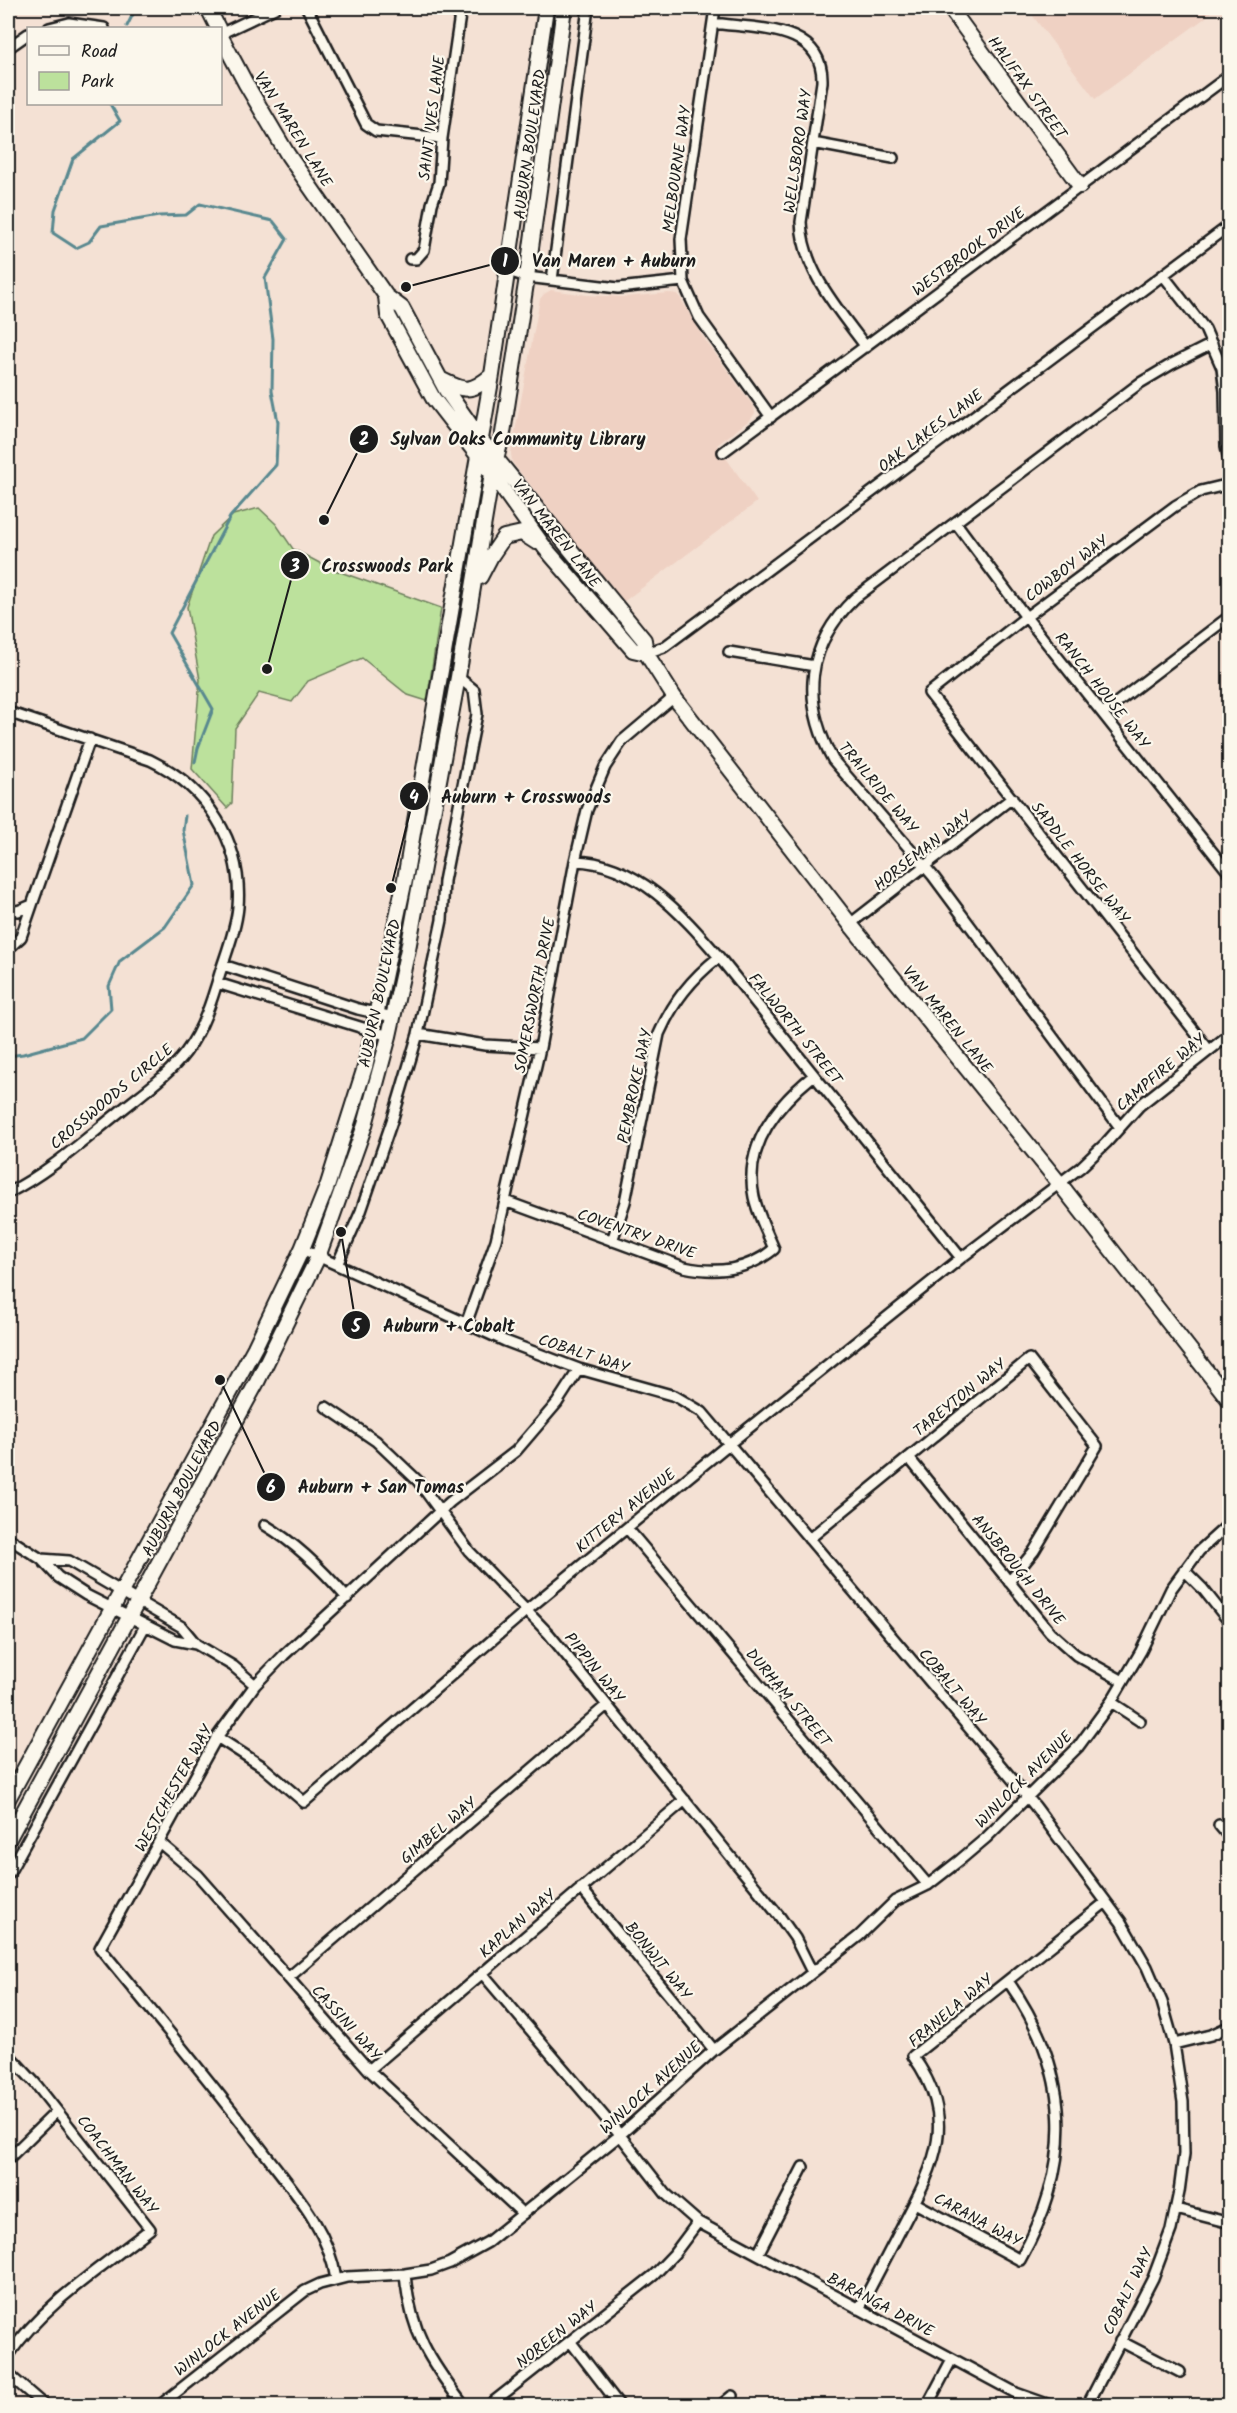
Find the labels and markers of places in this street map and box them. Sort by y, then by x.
callout: Van Maren + Auburn [490,243,708,279]
callout: Sylvan Oaks Community Library [349,421,658,457]
callout: Crosswoods Park [280,547,465,583]
callout: Auburn + Crosswoods [399,778,623,814]
callout: Auburn + Cobalt [341,1307,527,1343]
callout: Auburn + San Tomas [256,1469,477,1505]

